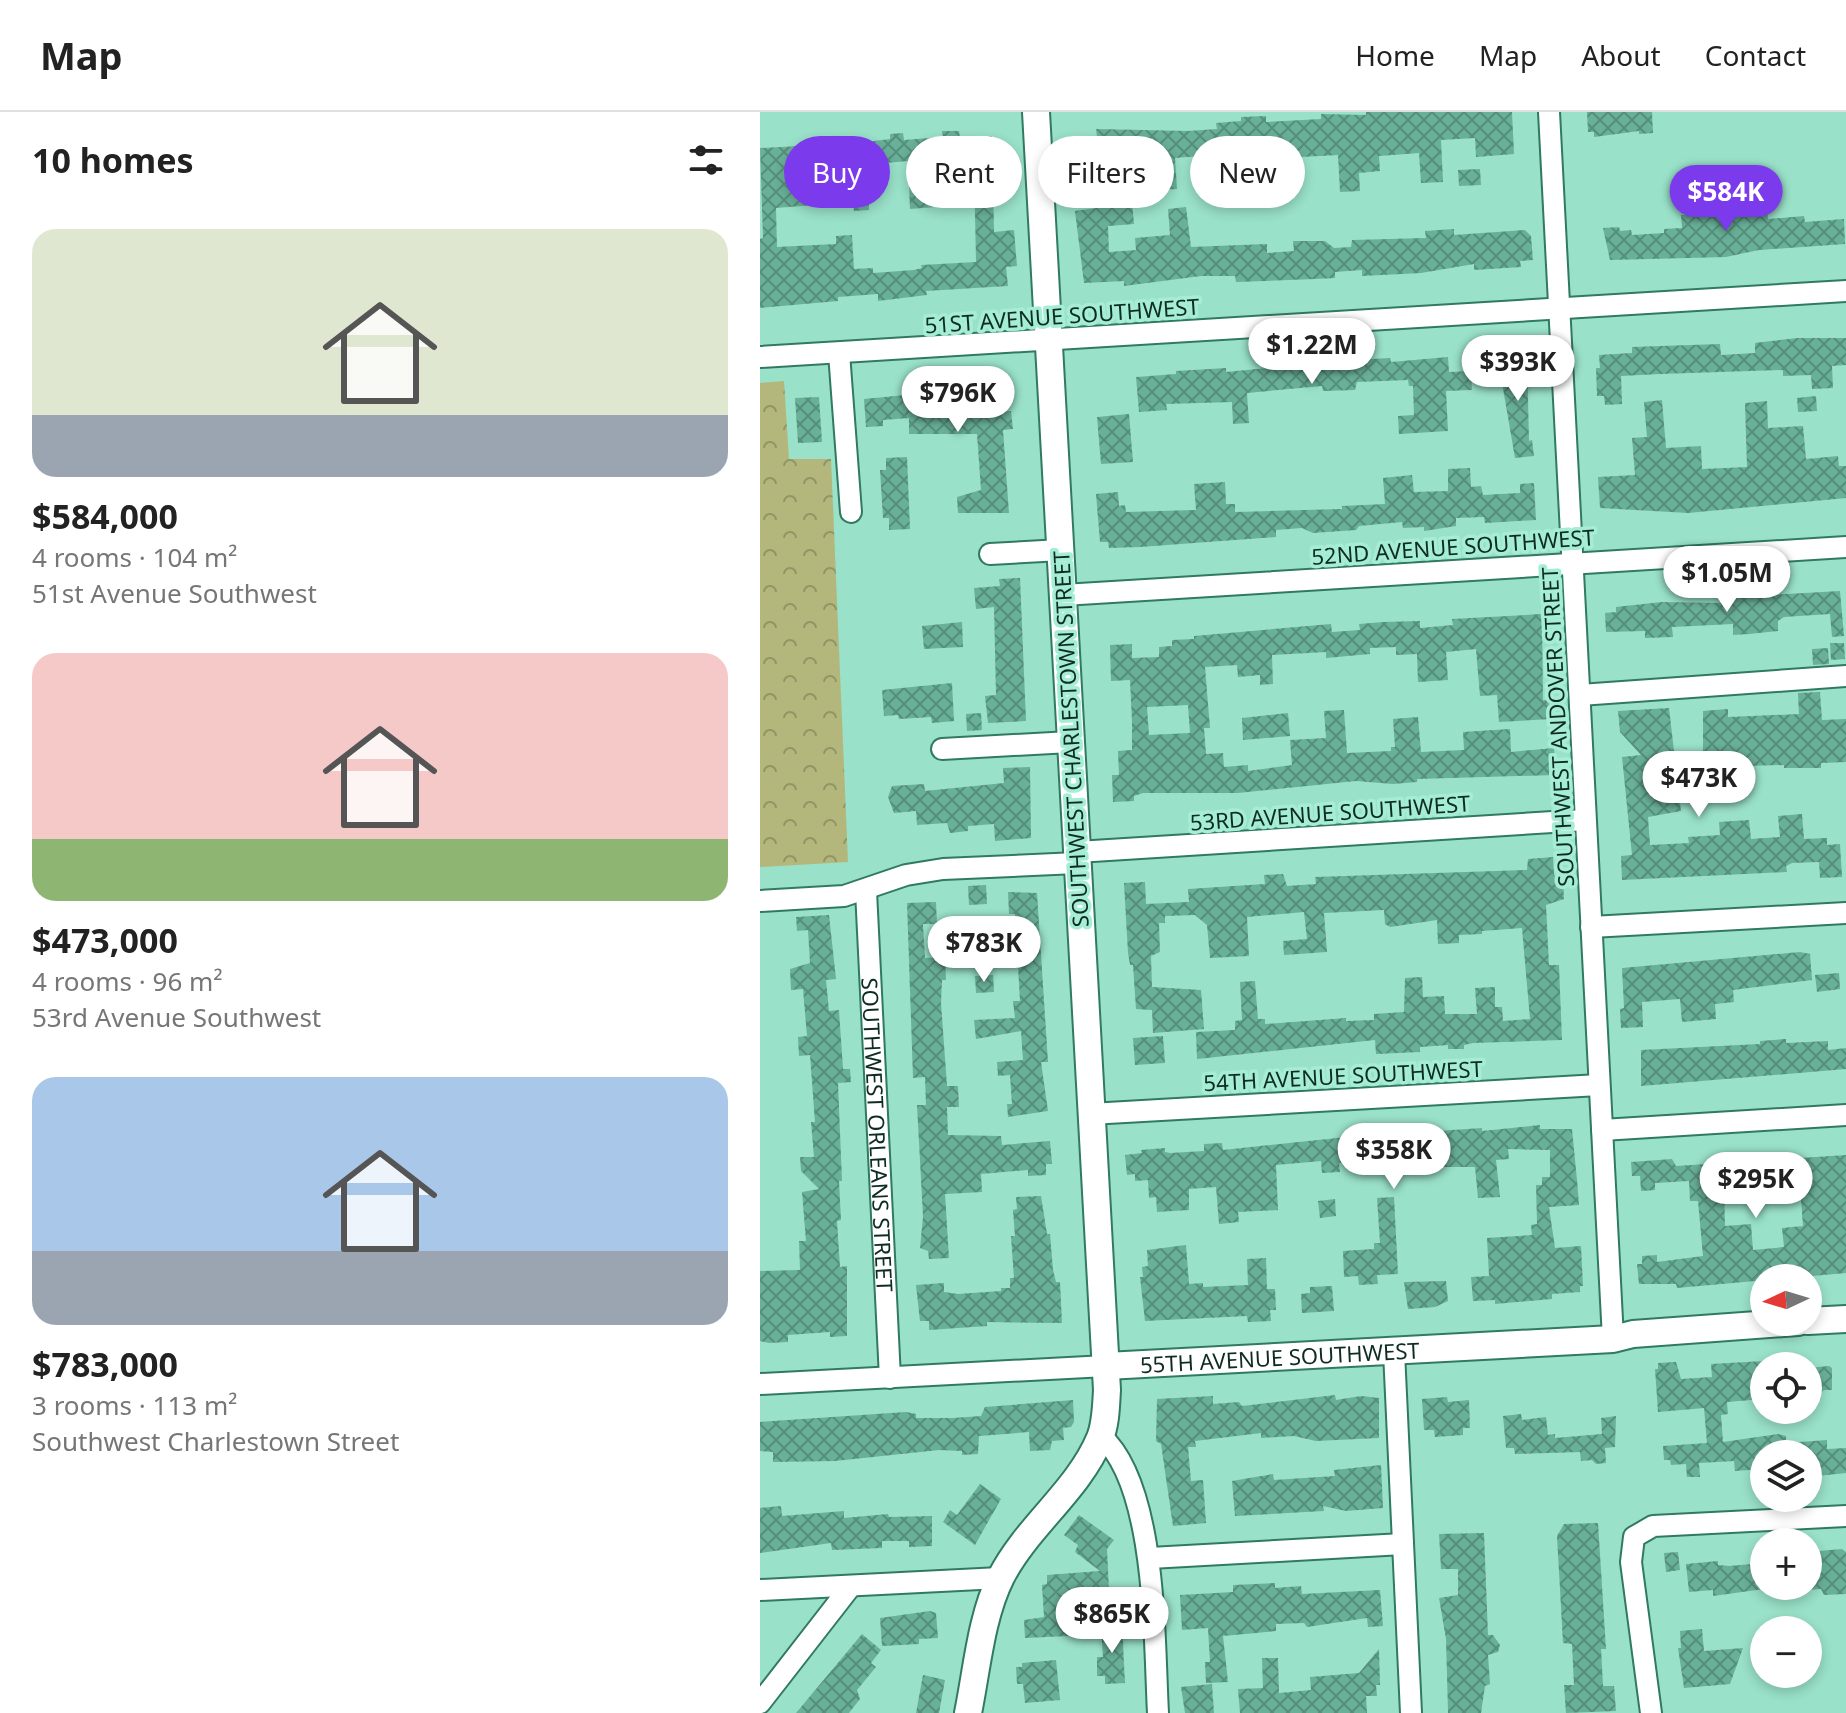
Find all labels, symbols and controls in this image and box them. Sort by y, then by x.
text: Map [40,29,123,81]
text: Home [1355,36,1435,74]
text: Map [1479,36,1537,74]
text: About [1581,36,1661,74]
text: Contact [1705,36,1806,74]
chip: Buy [784,136,890,208]
chip: Rent [906,136,1022,208]
chip: Filters [1038,136,1174,208]
chip: New [1190,136,1305,208]
text: 10 homes [32,137,194,183]
icon: filters [684,138,728,182]
pin: $584K [1670,165,1782,233]
text: $584K [1688,173,1764,209]
icon: home [308,281,452,425]
street label: 51ST AVENUE SOUTHWEST [924,290,1200,340]
pin: $1.22M [1247,318,1377,386]
text: $1.22M [1266,326,1358,362]
pin: $393K [1462,335,1574,403]
text: $393K [1480,343,1556,379]
pin: $796K [902,366,1014,434]
text: $796K [920,374,996,410]
text: $584,000 [32,493,178,539]
street label: 52ND AVENUE SOUTHWEST [1310,521,1596,571]
text: 4 rooms · 104 m² [32,539,237,575]
pin: $1.05M [1662,546,1792,614]
street label: SOUTHWEST CHARLESTOWN STREET [1045,550,1095,928]
text: $1.05M [1681,554,1773,590]
street label: SOUTHWEST ANDOVER STREET [1534,566,1580,888]
text: 51st Avenue Southwest [32,575,317,611]
icon: home [308,705,452,849]
pin: $473K [1643,751,1755,819]
text: $473K [1661,759,1737,795]
street label: 53RD AVENUE SOUTHWEST [1189,787,1471,837]
pin: $783K [928,916,1040,984]
text: $473,000 [32,917,178,963]
text: $783K [946,924,1022,960]
text: 4 rooms · 96 m² [32,963,222,999]
street label: SOUTHWEST ORLEANS STREET [855,977,901,1293]
text: 53rd Avenue Southwest [32,999,321,1035]
street label: 54TH AVENUE SOUTHWEST [1203,1053,1483,1097]
pin: $358K [1338,1123,1450,1191]
icon: home [308,1129,452,1273]
text: $358K [1356,1131,1432,1167]
pin: $295K [1700,1152,1812,1220]
text: $295K [1718,1160,1794,1196]
north arrow [1750,1264,1822,1336]
map controls [1750,1264,1822,1688]
street label: 55TH AVENUE SOUTHWEST [1139,1334,1420,1379]
text: $783,000 [32,1341,178,1387]
button: locate [1750,1352,1822,1424]
text: 3 rooms · 113 m² [32,1387,237,1423]
text: Southwest Charlestown Street [32,1423,399,1459]
button: layers [1750,1440,1822,1512]
button: + [1750,1528,1822,1600]
pin: $865K [1056,1587,1168,1655]
text: $865K [1074,1595,1150,1631]
button: − [1750,1616,1822,1688]

